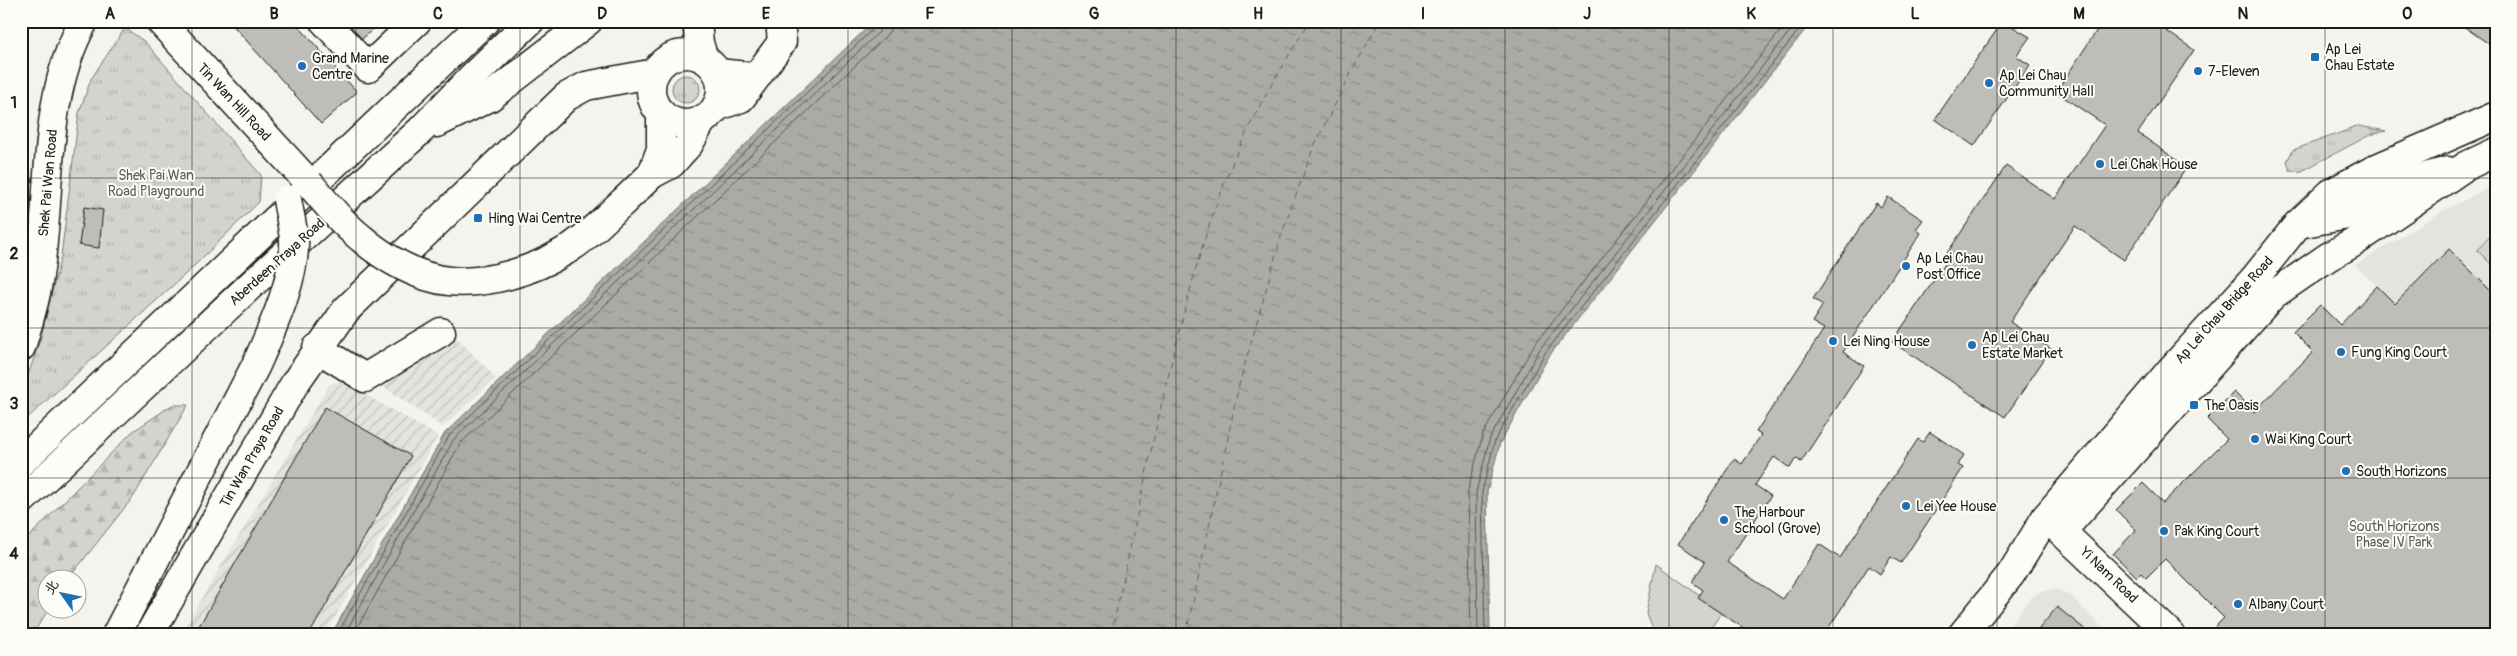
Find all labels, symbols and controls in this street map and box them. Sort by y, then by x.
text: A [105,4,116,24]
text: B [269,4,279,24]
text: C [433,4,443,24]
text: D [597,4,607,24]
text: E [762,4,771,24]
text: F [925,4,935,24]
text: G [1089,4,1100,24]
text: H [1253,4,1263,24]
text: I [1421,4,1425,24]
text: J [1583,4,1591,24]
text: K [1746,4,1756,24]
text: L [1910,4,1920,24]
text: M [2073,4,2085,24]
text: N [2238,4,2249,24]
text: O [2402,4,2412,24]
place label: Ap Lei Chau Estate [2325,41,2394,74]
place label: Grand Marine Centre [312,50,389,83]
marker: Ap Lei Chau Estate [2309,51,2321,63]
street label: Tin Wan Hill Road [194,60,274,145]
marker: Grand Marine Centre [296,60,308,72]
place label: 7-Eleven [2208,63,2260,80]
marker: 7-Eleven [2192,65,2204,77]
place label: Ap Lei Chau Community Hall [1999,67,2094,100]
marker: Ap Lei Chau Community Hall [1983,77,1995,89]
text: 1 [11,93,17,113]
street label: Shek Pai Wan Road [35,128,61,237]
place label: Lei Chak House [2110,156,2198,173]
marker: Lei Chak House [2094,158,2106,170]
park label: Shek Pai Wan Road Playground [108,167,204,200]
place label: Hing Wai Centre [488,210,582,227]
marker: Hing Wai Centre [472,212,484,224]
street label: Aberdeen Praya Road [226,215,328,309]
text: 2 [10,244,19,264]
place label: Ap Lei Chau Post Office [1916,250,1984,283]
street label: Ap Lei Chau Bridge Road [2171,253,2277,367]
marker: Ap Lei Chau Post Office [1900,260,1912,272]
place label: Ap Lei Chau Estate Market [1982,329,2063,362]
place label: Lei Ning House [1843,333,1930,350]
marker: Lei Ning House [1827,335,1839,347]
marker: Ap Lei Chau Estate Market [1966,339,1978,351]
place label: Fung King Court [2351,344,2447,361]
marker: Fung King Court [2335,346,2347,358]
text: 3 [10,394,19,414]
place label: The Oasis [2204,397,2259,414]
marker: The Oasis [2188,399,2200,411]
street label: Tin Wan Praya Road [216,403,288,510]
place label: Wai King Court [2265,431,2352,448]
marker: Wai King Court [2249,433,2261,445]
place label: South Horizons [2356,463,2447,480]
marker: South Horizons [2340,465,2352,477]
place label: Lei Yee House [1916,498,1996,515]
marker: Lei Yee House [1900,500,1912,512]
place label: The Harbour School (Grove) [1734,504,1821,537]
marker: The Harbour School (Grove) [1718,514,1730,526]
park label: South Horizons Phase IV Park [2349,518,2440,551]
place label: Pak King Court [2174,523,2260,540]
marker: Pak King Court [2158,525,2170,537]
street label: Yi Nam Road [2076,543,2142,607]
text: 4 [9,544,19,564]
north arrow [38,568,88,618]
text: 北 [41,577,62,598]
place label: Albany Court [2248,596,2324,613]
marker: Albany Court [2232,598,2244,610]

